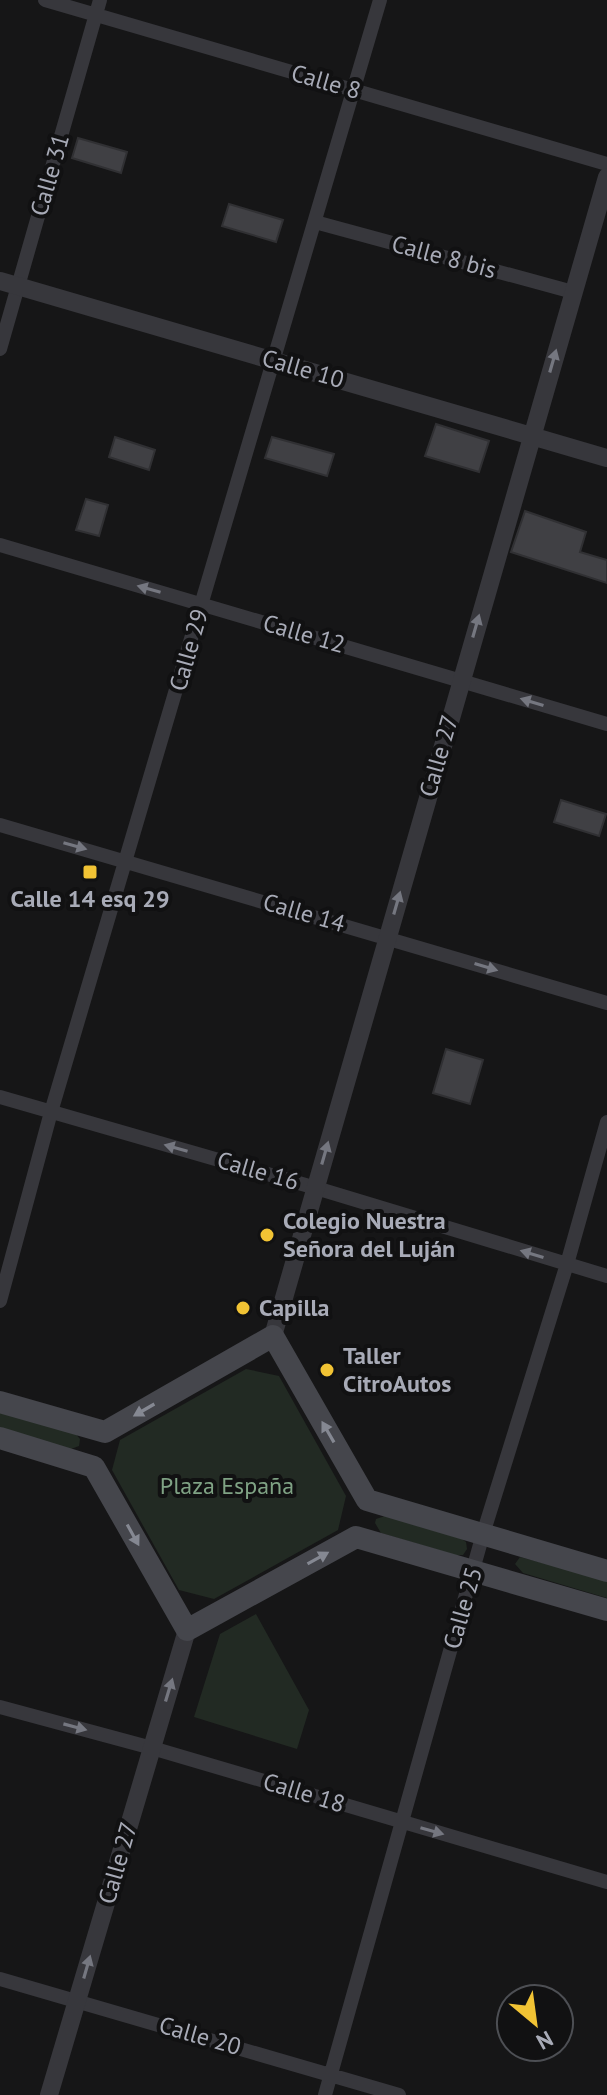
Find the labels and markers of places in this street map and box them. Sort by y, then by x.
marker: Calle 14 esq 29 [81,863,99,881]
place label: Calle 14 esq 29 [10,883,170,914]
place label: Colegio Nuestra Señora del Luján [283,1205,455,1264]
marker: Colegio Nuestra Señora del Luján [258,1226,276,1244]
place label: Capilla [259,1292,330,1323]
marker: Capilla [234,1299,252,1317]
place label: Taller CitroAutos [343,1340,451,1399]
marker: Taller CitroAutos [318,1361,336,1379]

